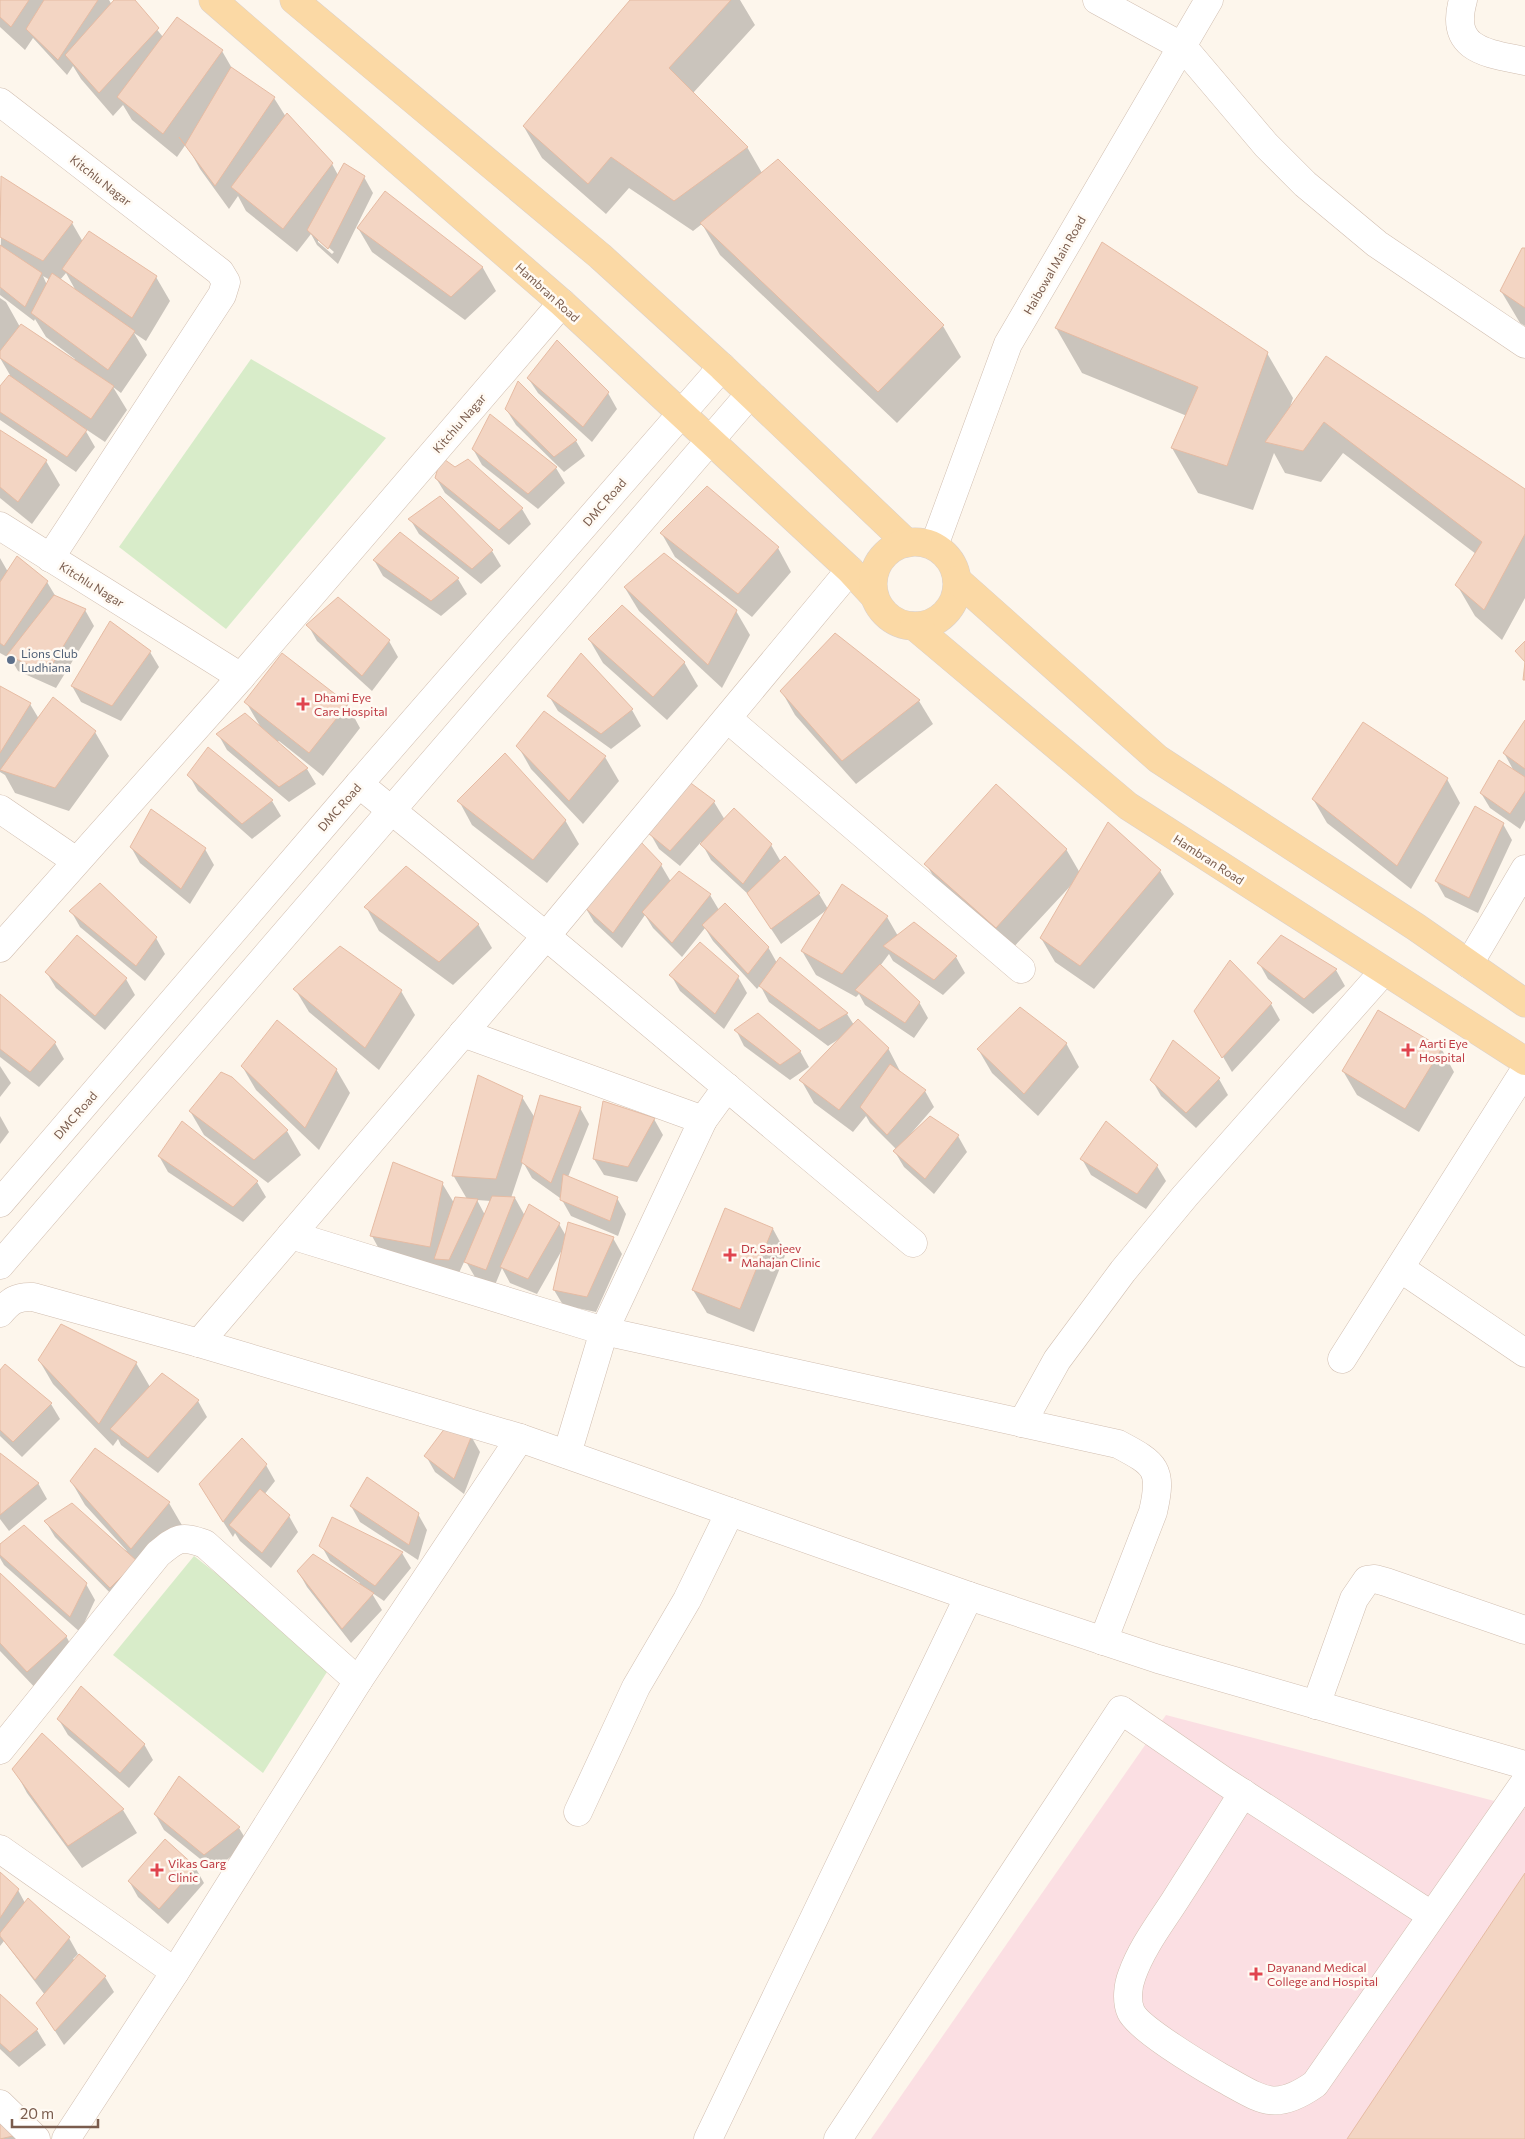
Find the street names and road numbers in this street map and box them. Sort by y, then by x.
street label: Kitchlu Nagar [68,152,134,208]
street label: Haibowal Main Road [1020,213,1088,317]
street label: Hambran Road [513,260,583,324]
street label: Kitchlu Nagar [430,390,489,455]
street label: DMC Road [580,475,628,529]
street label: Kitchlu Nagar [57,559,127,610]
street label: DMC Road [315,780,363,834]
street label: Hambran Road [1171,831,1247,887]
street label: DMC Road [51,1088,99,1142]

